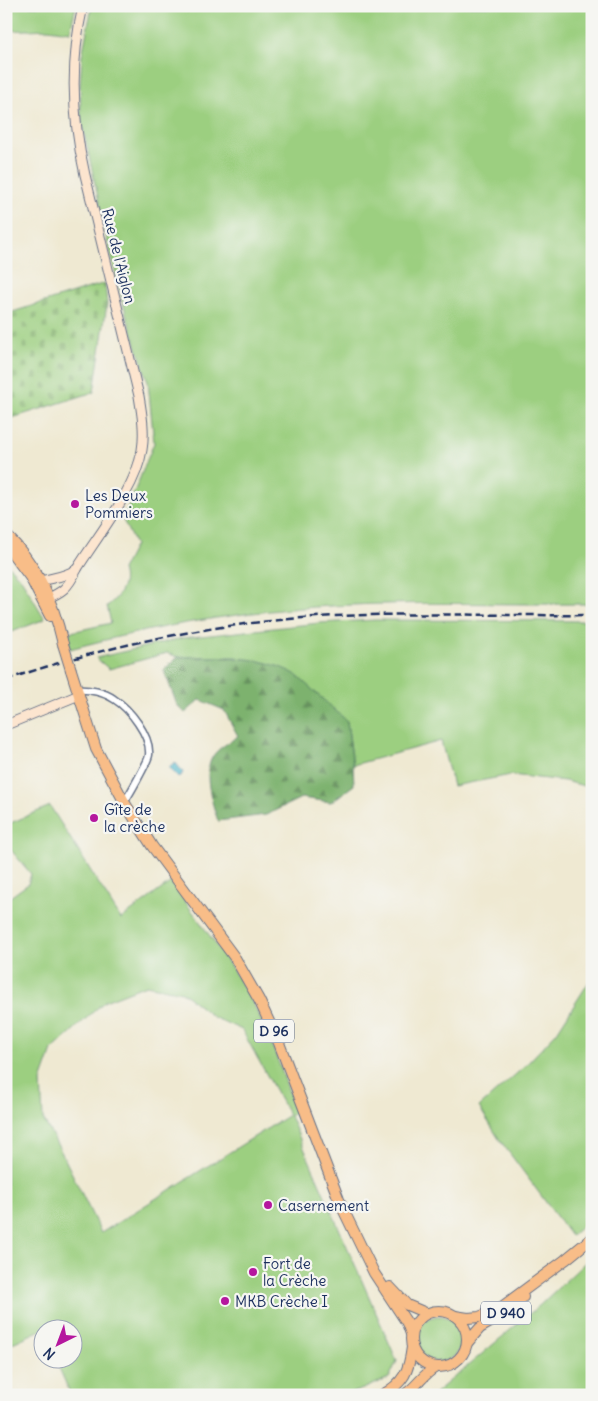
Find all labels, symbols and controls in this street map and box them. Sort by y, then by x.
street label: Rue de l'Aiglon [98,206,140,306]
place label: Les Deux Pommiers [85,486,153,522]
marker: Les Deux Pommiers [69,498,81,510]
place label: Gîte de la crèche [104,800,165,836]
marker: Gîte de la crèche [88,812,100,824]
road number: D 96 [254,1019,294,1042]
place label: Casernement [278,1196,369,1215]
marker: Casernement [262,1199,274,1211]
place label: Fort de la Crèche [263,1254,326,1290]
marker: Fort de la Crèche [247,1266,259,1278]
place label: MKB Crèche I [235,1292,328,1311]
marker: MKB Crèche I [219,1295,231,1307]
road number: D 940 [481,1302,531,1325]
north arrow [32,1318,82,1368]
text: N [40,1344,59,1364]

